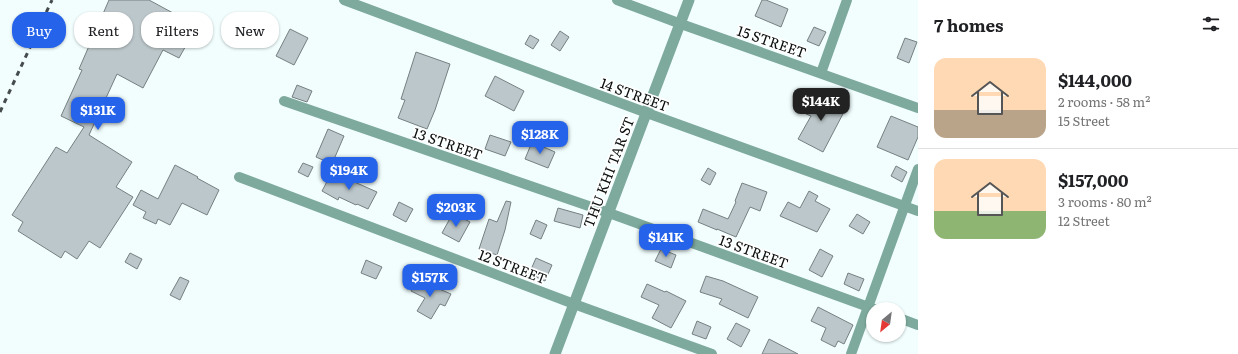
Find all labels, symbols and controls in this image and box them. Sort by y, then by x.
chip: Buy [12,12,66,48]
chip: Rent [74,12,133,48]
chip: Filters [141,12,213,48]
chip: New [221,12,279,48]
text: 7 homes [934,12,1004,37]
icon: filters [1200,13,1222,35]
street label: 15 STREET [735,20,809,62]
text: $144,000 [1058,67,1132,92]
street label: 14 STREET [598,72,672,116]
icon: home [966,74,1014,122]
pin: $144K [793,88,849,122]
text: $144K [802,91,840,110]
text: 2 rooms · 58 m² [1058,92,1150,111]
pin: $131K [70,97,126,131]
text: $131K [80,100,116,119]
text: 15 Street [1058,111,1110,130]
street label: THU KHI TAR ST [578,113,638,231]
pin: $128K [512,121,568,155]
street label: 13 STREET [411,122,485,164]
text: $128K [521,124,559,143]
pin: $194K [321,157,377,191]
text: $194K [330,160,368,179]
text: $157,000 [1058,167,1129,192]
icon: home [966,175,1014,223]
text: 3 rooms · 80 m² [1058,192,1152,211]
pin: $203K [428,194,484,228]
text: $203K [436,197,476,216]
text: 12 Street [1058,211,1110,230]
pin: $141K [638,224,694,258]
text: $141K [648,227,684,246]
street label: 13 STREET [717,229,791,273]
street label: 12 STREET [476,244,550,288]
pin: $157K [402,264,458,298]
text: $157K [411,267,449,286]
north arrow [866,302,906,342]
map controls [866,302,906,342]

